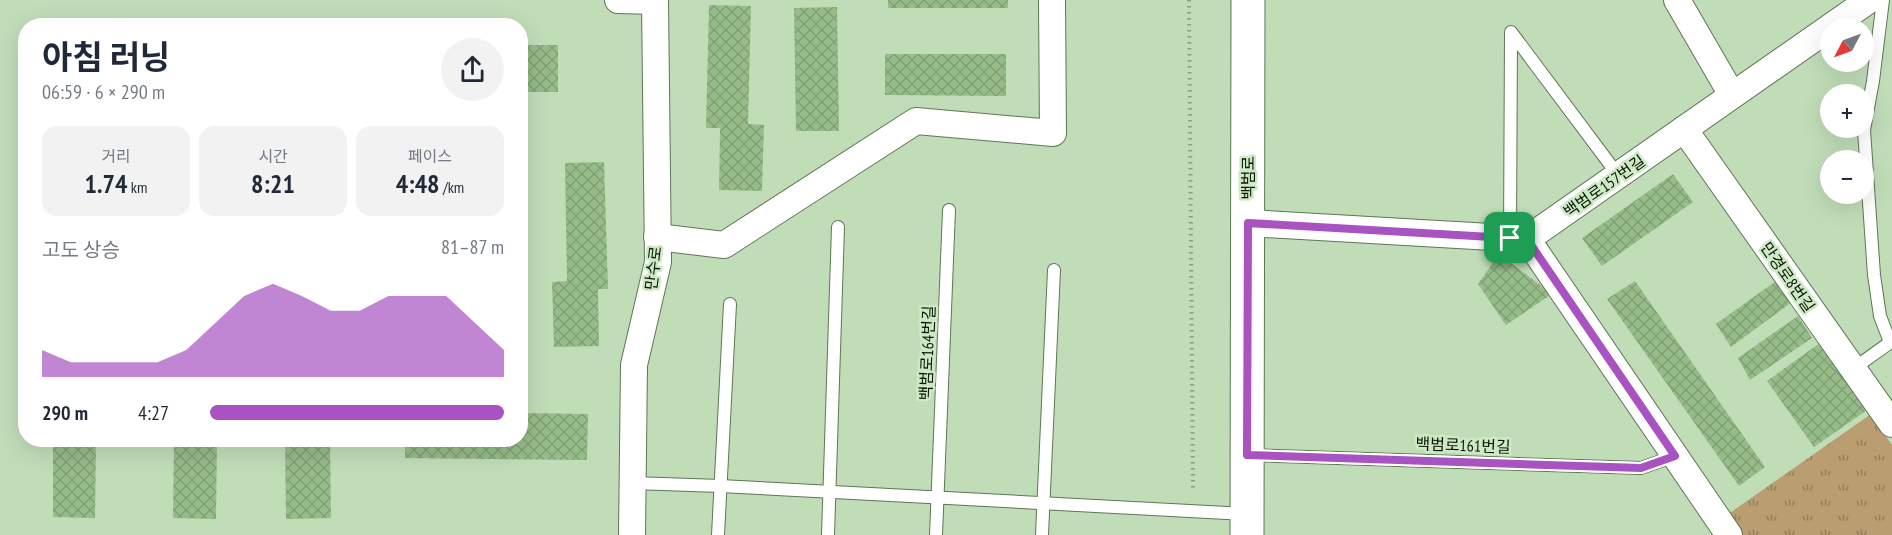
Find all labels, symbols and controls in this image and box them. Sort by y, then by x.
north arrow [1820,18,1874,72]
map controls [1820,18,1874,204]
text: 아침 러닝 [42,35,170,78]
button: share [441,38,504,101]
text: 06:59 · 6 × 290 m [42,79,165,105]
button: + [1820,84,1874,138]
text: 거리 [101,146,131,166]
text: 시간 [258,146,288,166]
text: 페이스 [408,146,452,166]
button: − [1820,150,1874,204]
street label: 백범로157번길 [1559,151,1649,221]
street label: 백범로 [1238,156,1258,200]
text: 1.74 [85,167,127,200]
text: 8:21 [251,167,295,200]
text: 4:48 [396,167,440,200]
text: km [127,177,147,197]
text: /km [440,177,464,197]
pin [1484,212,1535,263]
icon: arrive [1493,221,1526,254]
text: 81–87 m [441,234,504,260]
text: 고도 상승 [42,237,120,263]
street label: 만경로8번길 [1757,238,1819,316]
street label: 만수로 [640,245,666,291]
street label: 백범로164번길 [915,305,939,401]
text: 290 m [42,400,88,426]
text: 4:27 [138,400,169,426]
street label: 백범로161번길 [1415,433,1511,457]

